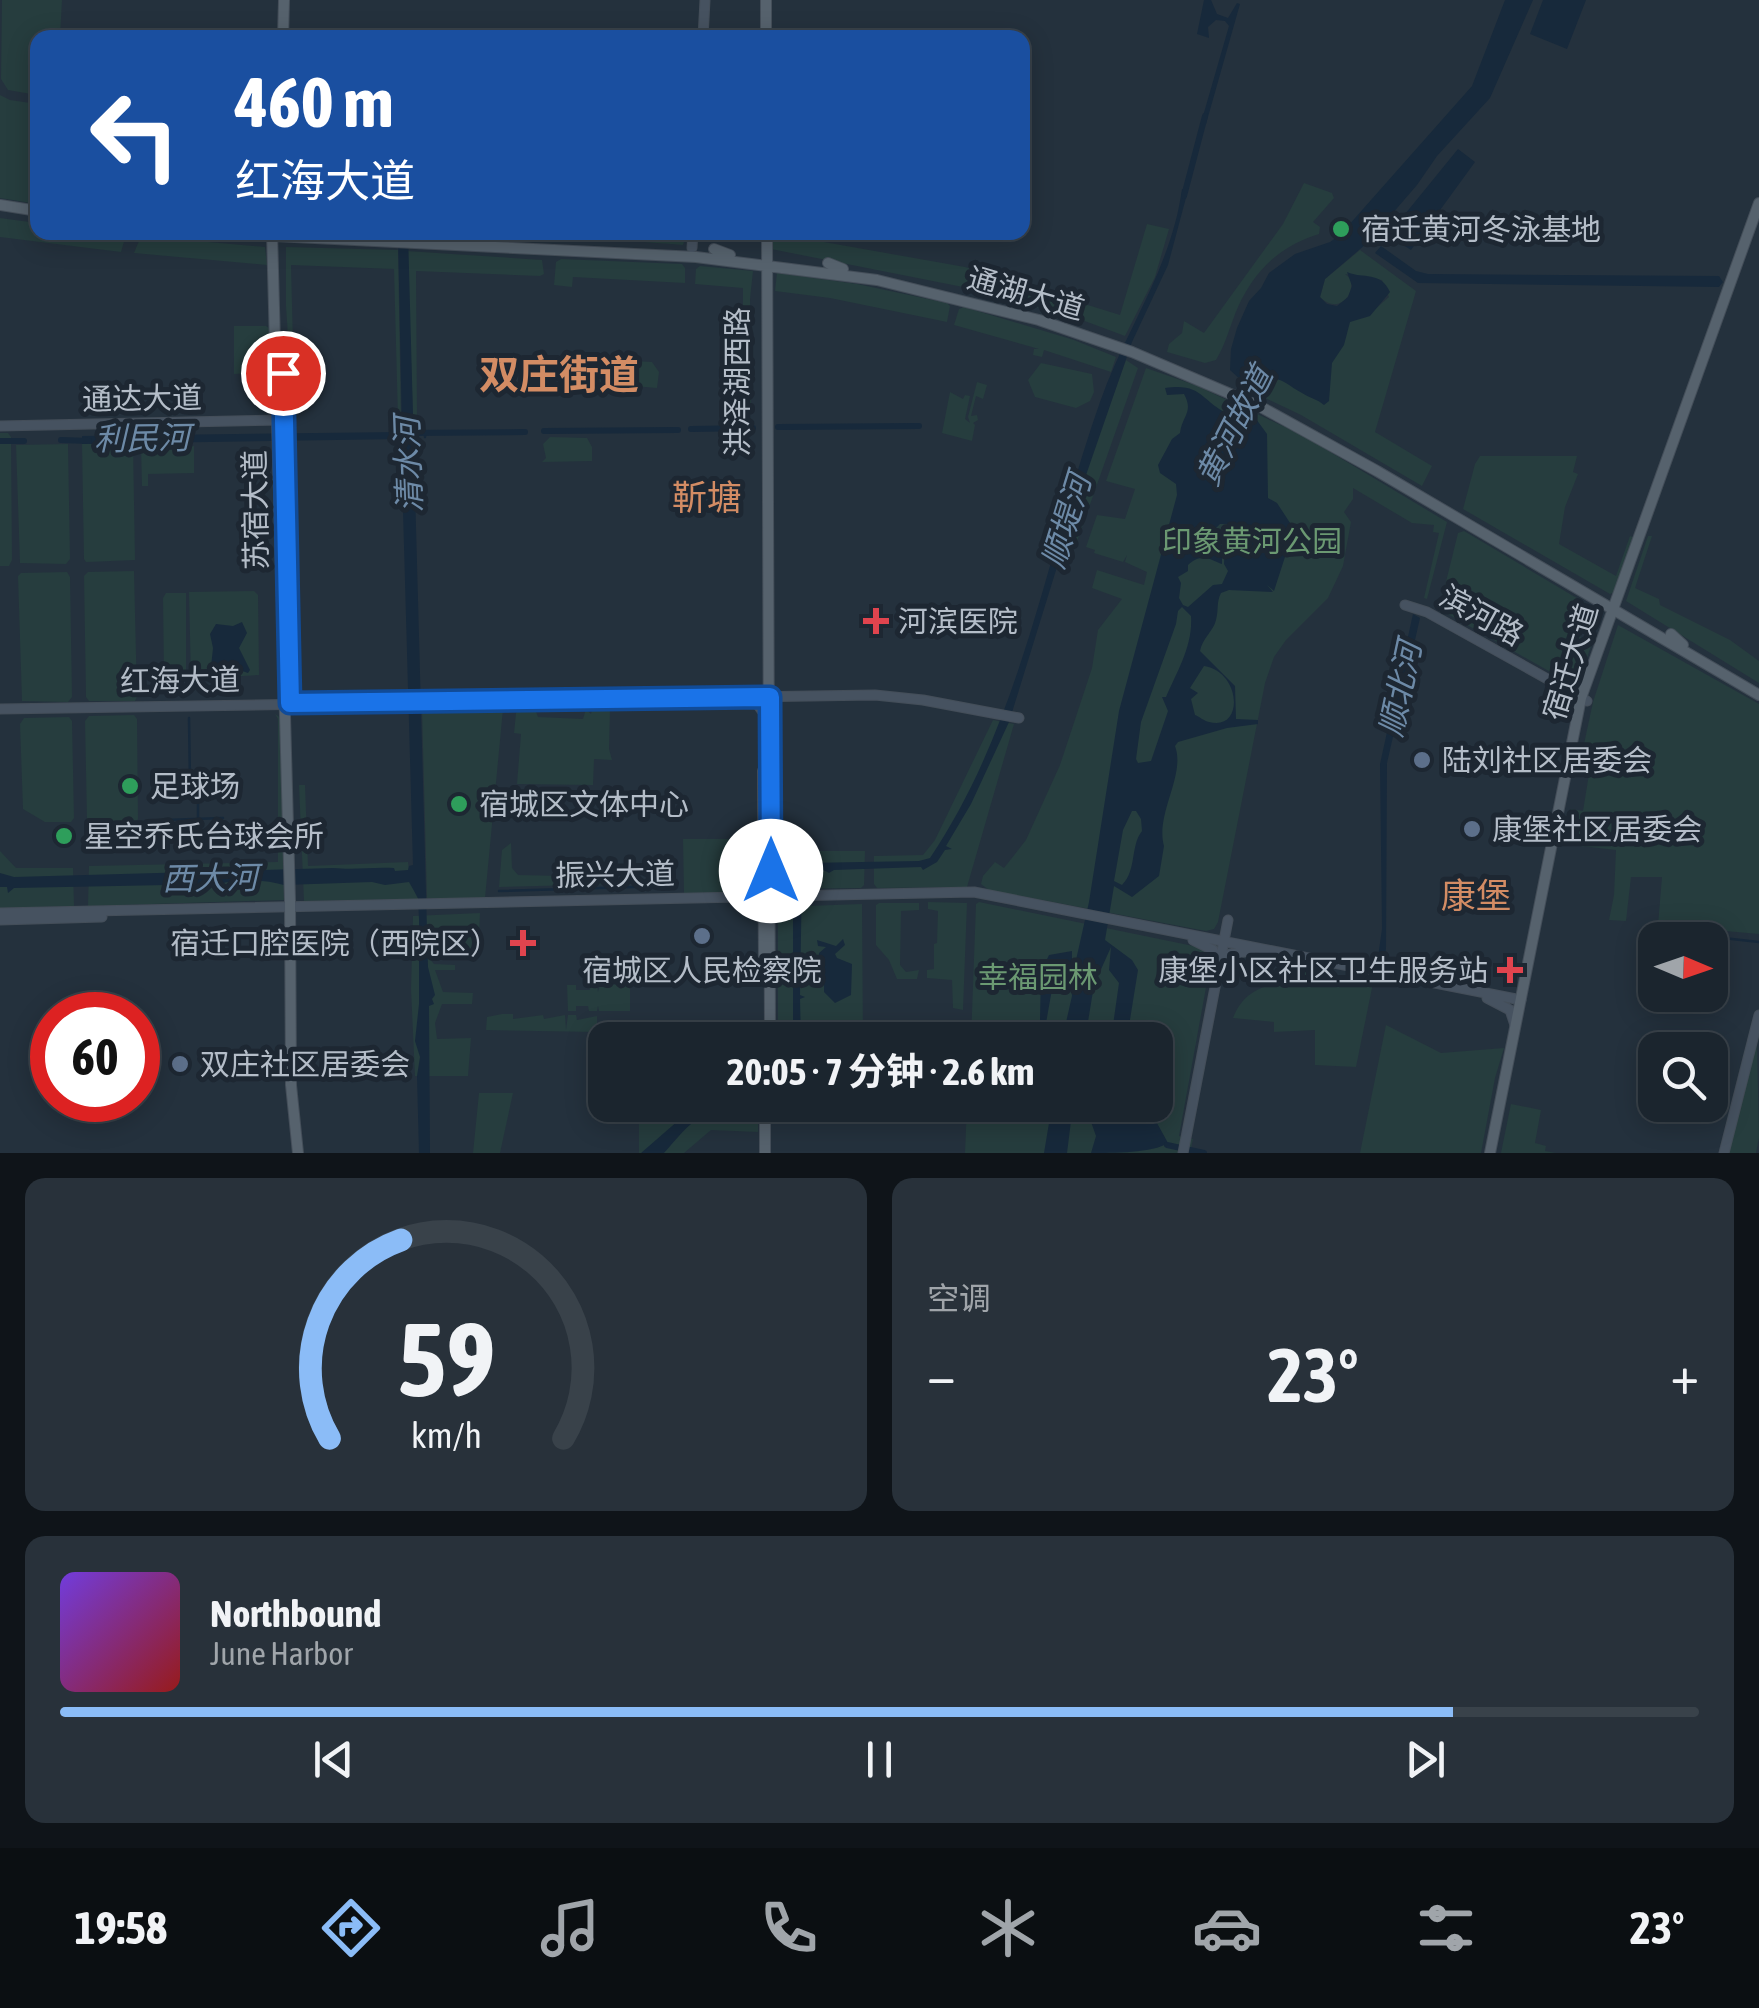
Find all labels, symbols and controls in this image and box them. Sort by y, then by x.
text: 460 m [235,62,394,142]
icon: left [70,70,200,200]
text: 红海大道 [235,155,415,207]
place label: 宿迁黄河冬泳基地 [1361,212,1601,246]
marker: 宿迁黄河冬泳基地 [1330,218,1352,240]
street label: 通湖大道 [964,260,1088,326]
street label: 洪泽湖西路 [720,307,754,457]
pin [241,331,326,416]
icon: arrive [256,346,311,401]
district label: 双庄街道 [479,352,639,397]
water label: 黄河故道 [1188,357,1281,491]
street label: 通达大道 [82,380,202,416]
water label: 清水河 [388,410,428,514]
water label: 利民河 [94,419,196,457]
street label: 苏宿大道 [237,450,273,570]
water label: 顺堤河 [1034,464,1099,572]
district label: 靳塘 [672,477,742,517]
park label: 印象黄河公园 [1162,524,1342,558]
street label: 滨河路 [1434,578,1530,652]
street label: 宿迁大道 [1536,600,1604,724]
place label: 河滨医院 [898,604,1018,638]
marker: 河滨医院 [863,608,889,634]
water label: 顺北河 [1372,632,1429,740]
street label: 红海大道 [120,662,240,698]
place label: 陆刘社区居委会 [1442,743,1652,777]
marker: 陆刘社区居委会 [1411,749,1433,771]
place label: 足球场 [150,769,240,803]
marker: 足球场 [119,775,141,797]
place label: 宿城区文体中心 [479,787,689,821]
marker: 宿城区文体中心 [448,793,470,815]
place label: 康堡社区居委会 [1492,812,1702,846]
marker: 康堡社区居委会 [1461,818,1483,840]
place label: 星空乔氏台球会所 [84,819,324,853]
position arrow [719,819,823,923]
marker: 星空乔氏台球会所 [53,825,75,847]
street label: 振兴大道 [555,856,675,892]
water label: 西大河 [162,859,264,897]
district label: 康堡 [1441,875,1511,915]
north arrow [1638,922,1728,1012]
map controls [1638,922,1728,1122]
marker: 宿城区人民检察院 [691,925,713,947]
place label: 宿迁口腔医院（西院区） [170,926,500,960]
marker: 宿迁口腔医院（西院区） [510,930,536,956]
place label: 宿城区人民检察院 [582,953,822,987]
place label: 康堡小区社区卫生服务站 [1158,953,1488,987]
marker: 康堡小区社区卫生服务站 [1497,957,1523,983]
park label: 幸福园林 [978,960,1098,994]
speed limit sign: 60 [30,992,160,1122]
button: search [1638,1032,1728,1122]
place label: 双庄社区居委会 [200,1047,410,1081]
text: 20:05 · 7 分钟 · 2.6 km [727,1050,1034,1093]
marker: 双庄社区居委会 [169,1053,191,1075]
text: 空调 [927,1280,991,1317]
text: 59 [397,1299,495,1418]
text: 23° [1267,1332,1359,1418]
text: − [927,1343,956,1406]
text: + [1670,1343,1699,1406]
text: km/h [411,1415,481,1456]
text: Northbound [210,1592,381,1635]
text: June Harbor [210,1635,353,1672]
icon: previous [306,1732,361,1787]
icon: pause [852,1732,907,1787]
icon: next [1398,1732,1453,1787]
icon: directions [316,1893,386,1963]
icon: music [535,1893,605,1963]
icon: phone [754,1893,824,1963]
icon: climate [973,1893,1043,1963]
icon: car [1192,1893,1262,1963]
icon: filters [1411,1893,1481,1963]
text: 19:58 [74,1902,167,1954]
text: 23° [1630,1902,1685,1954]

